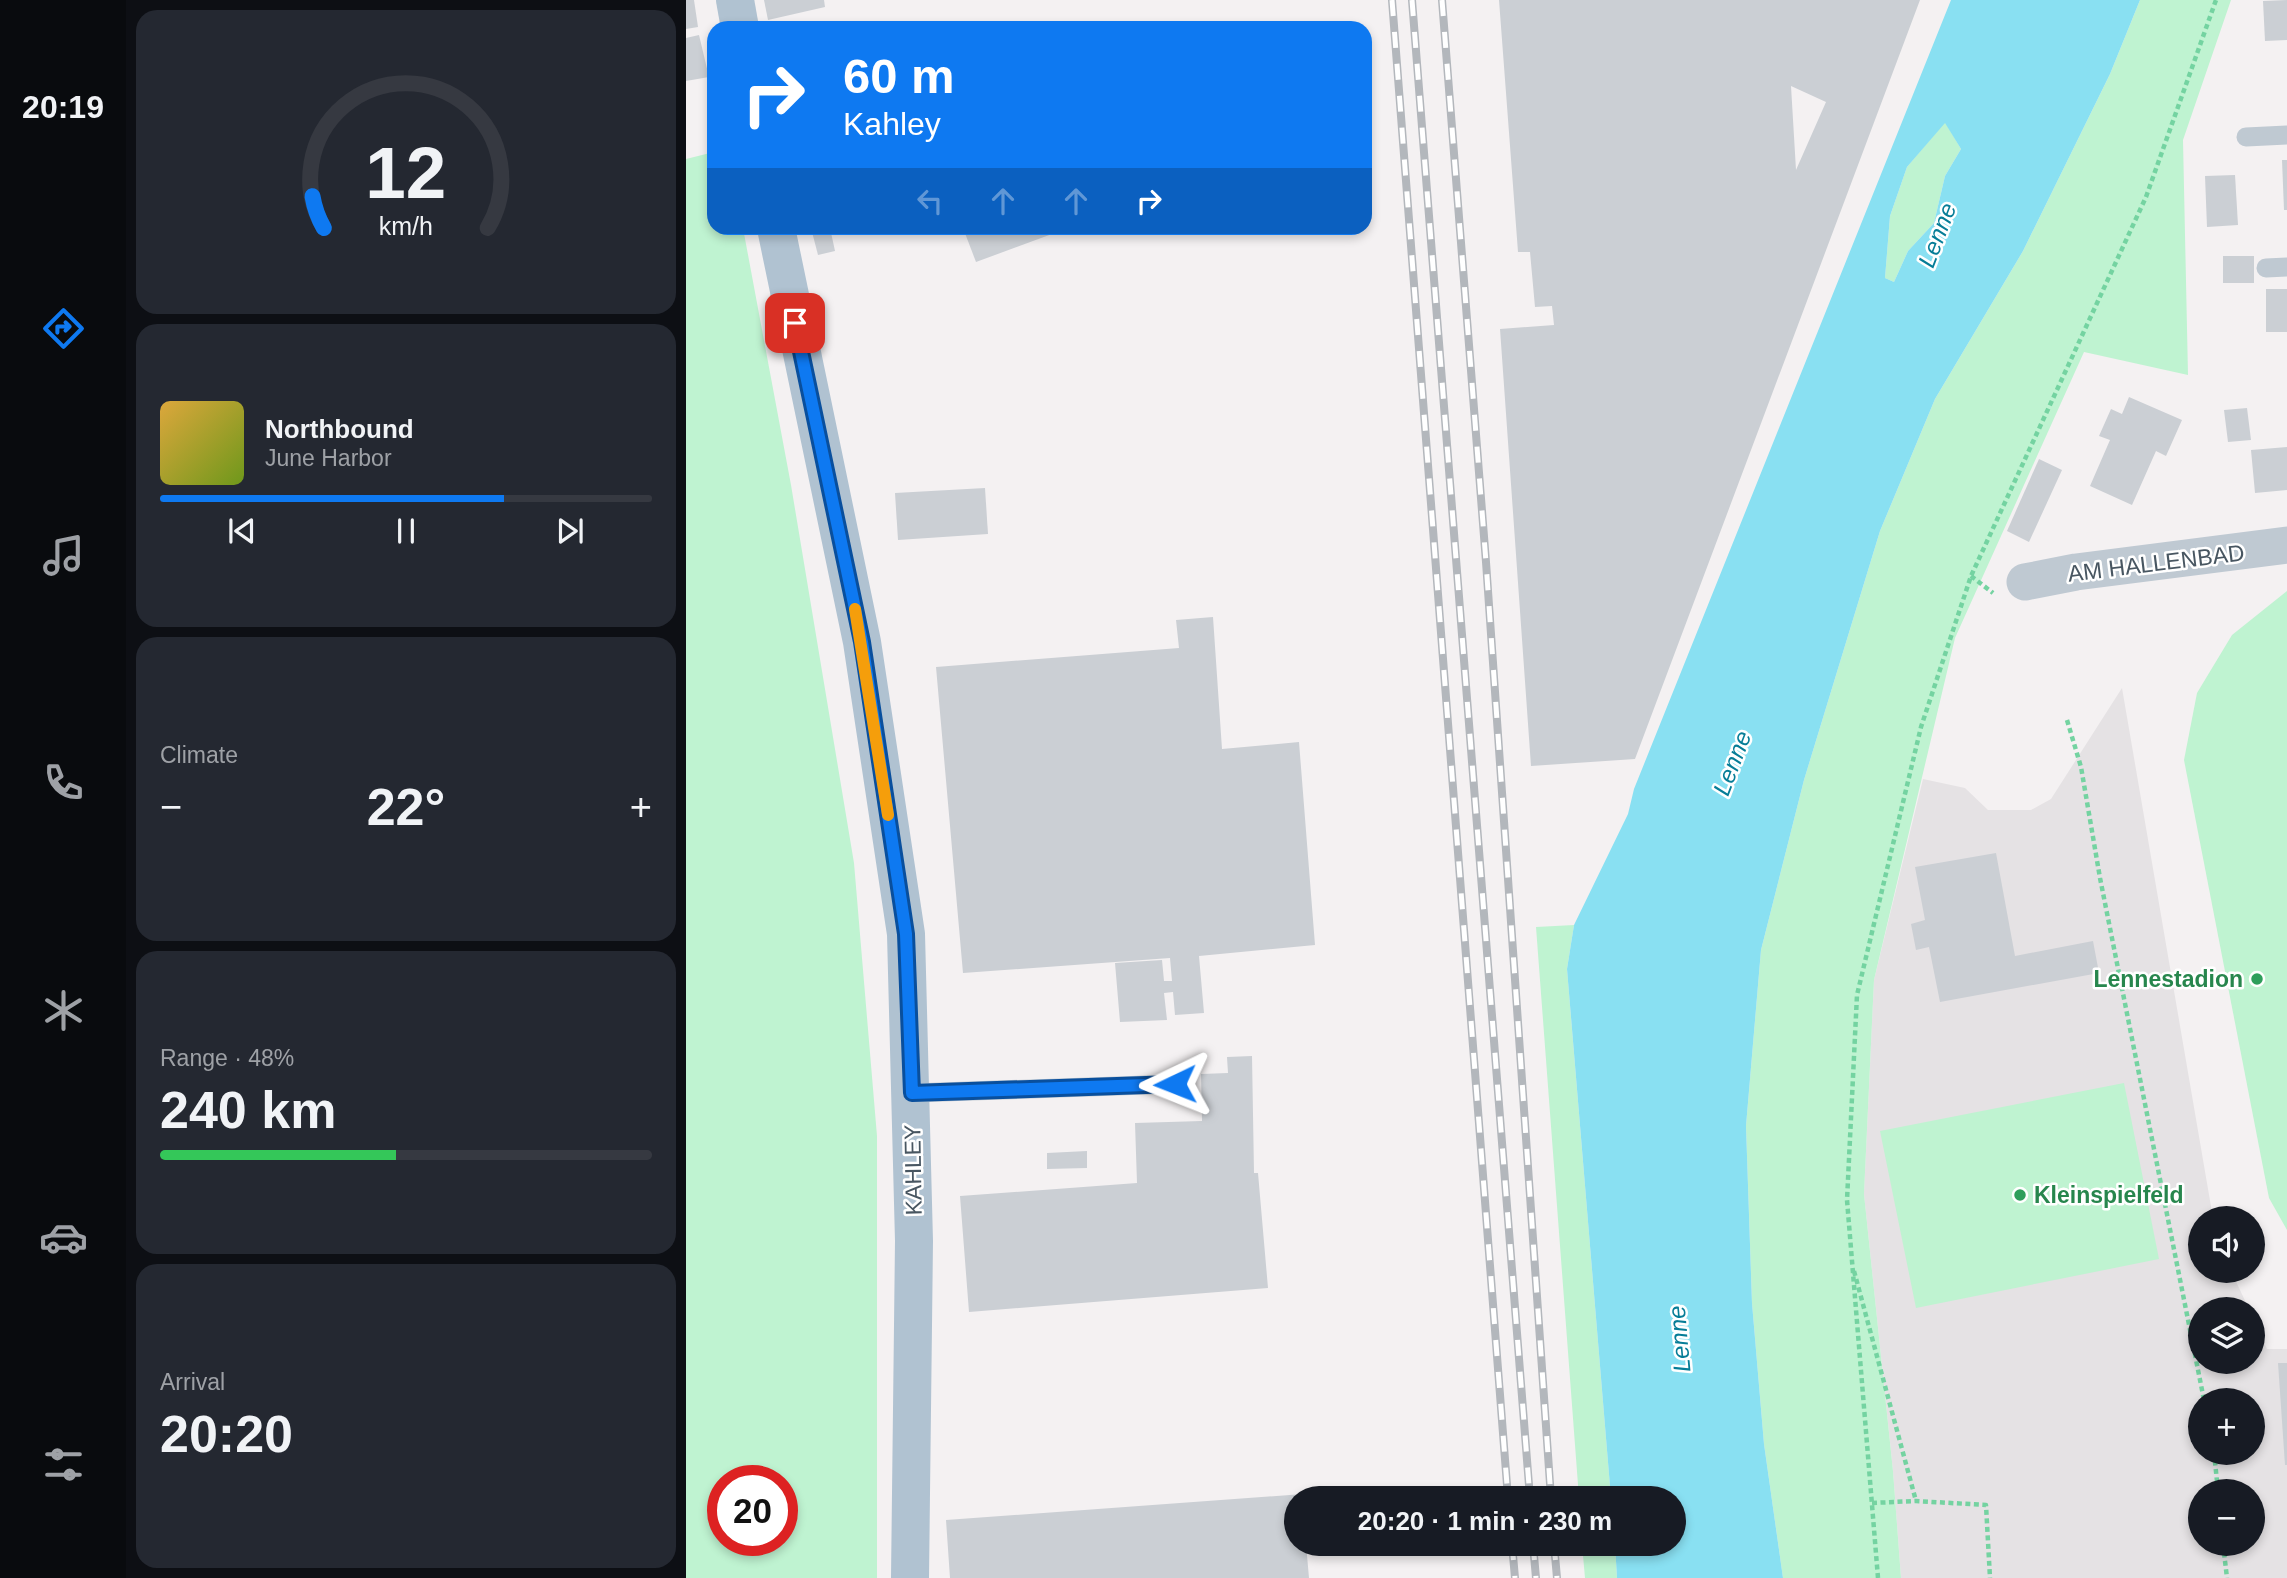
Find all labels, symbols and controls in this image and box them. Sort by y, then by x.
icon: right [728,49,819,140]
text: 60 m [843,49,955,103]
text: 20:19 [22,89,104,125]
text: Kahley [843,106,941,142]
text: 12 [366,132,446,213]
icon: left [911,182,949,220]
icon: ahead [984,182,1022,220]
icon: ahead [1057,182,1095,220]
icon: right [1130,182,1168,220]
water label: Lenne [1912,199,1962,271]
text: km/h [379,212,433,240]
pin [765,293,825,353]
icon: directions [39,304,88,353]
icon: arrive [776,304,814,342]
text: Northbound [265,414,414,444]
text: June Harbor [265,445,392,471]
icon: previous [223,512,261,550]
icon: pause [387,512,425,550]
icon: next [551,512,589,550]
icon: music [39,531,88,580]
street label: AM HALLENBAD [2066,539,2246,587]
water label: Lenne [1707,727,1757,799]
text: Climate [160,742,238,768]
icon: phone [39,758,88,807]
text: 22° [367,778,445,836]
text: − [160,786,182,828]
text: + [630,786,652,828]
place label: Lennestadion [2093,966,2243,992]
marker: Lennestadion [2249,971,2265,987]
icon: climate [39,986,88,1035]
text: Range · 48% [160,1045,294,1071]
position arrow [1138,1047,1212,1121]
text: 240 km [160,1081,336,1139]
street label: KAHLEY [899,1124,927,1216]
place label: Kleinspielfeld [2034,1182,2184,1208]
marker: Kleinspielfeld [2012,1187,2028,1203]
map controls [2188,1206,2265,1556]
button: sound [2188,1206,2265,1283]
icon: car [39,1213,88,1262]
button: layers [2188,1297,2265,1374]
water label: Lenne [1663,1305,1695,1373]
text: Arrival [160,1369,225,1395]
button: + [2188,1388,2265,1465]
text: 20:20 [160,1405,293,1463]
icon: filters [39,1440,88,1489]
speed limit sign: 20 [707,1465,798,1556]
button: − [2188,1479,2265,1556]
text: 20:20 · 1 min · 230 m [1358,1506,1612,1536]

